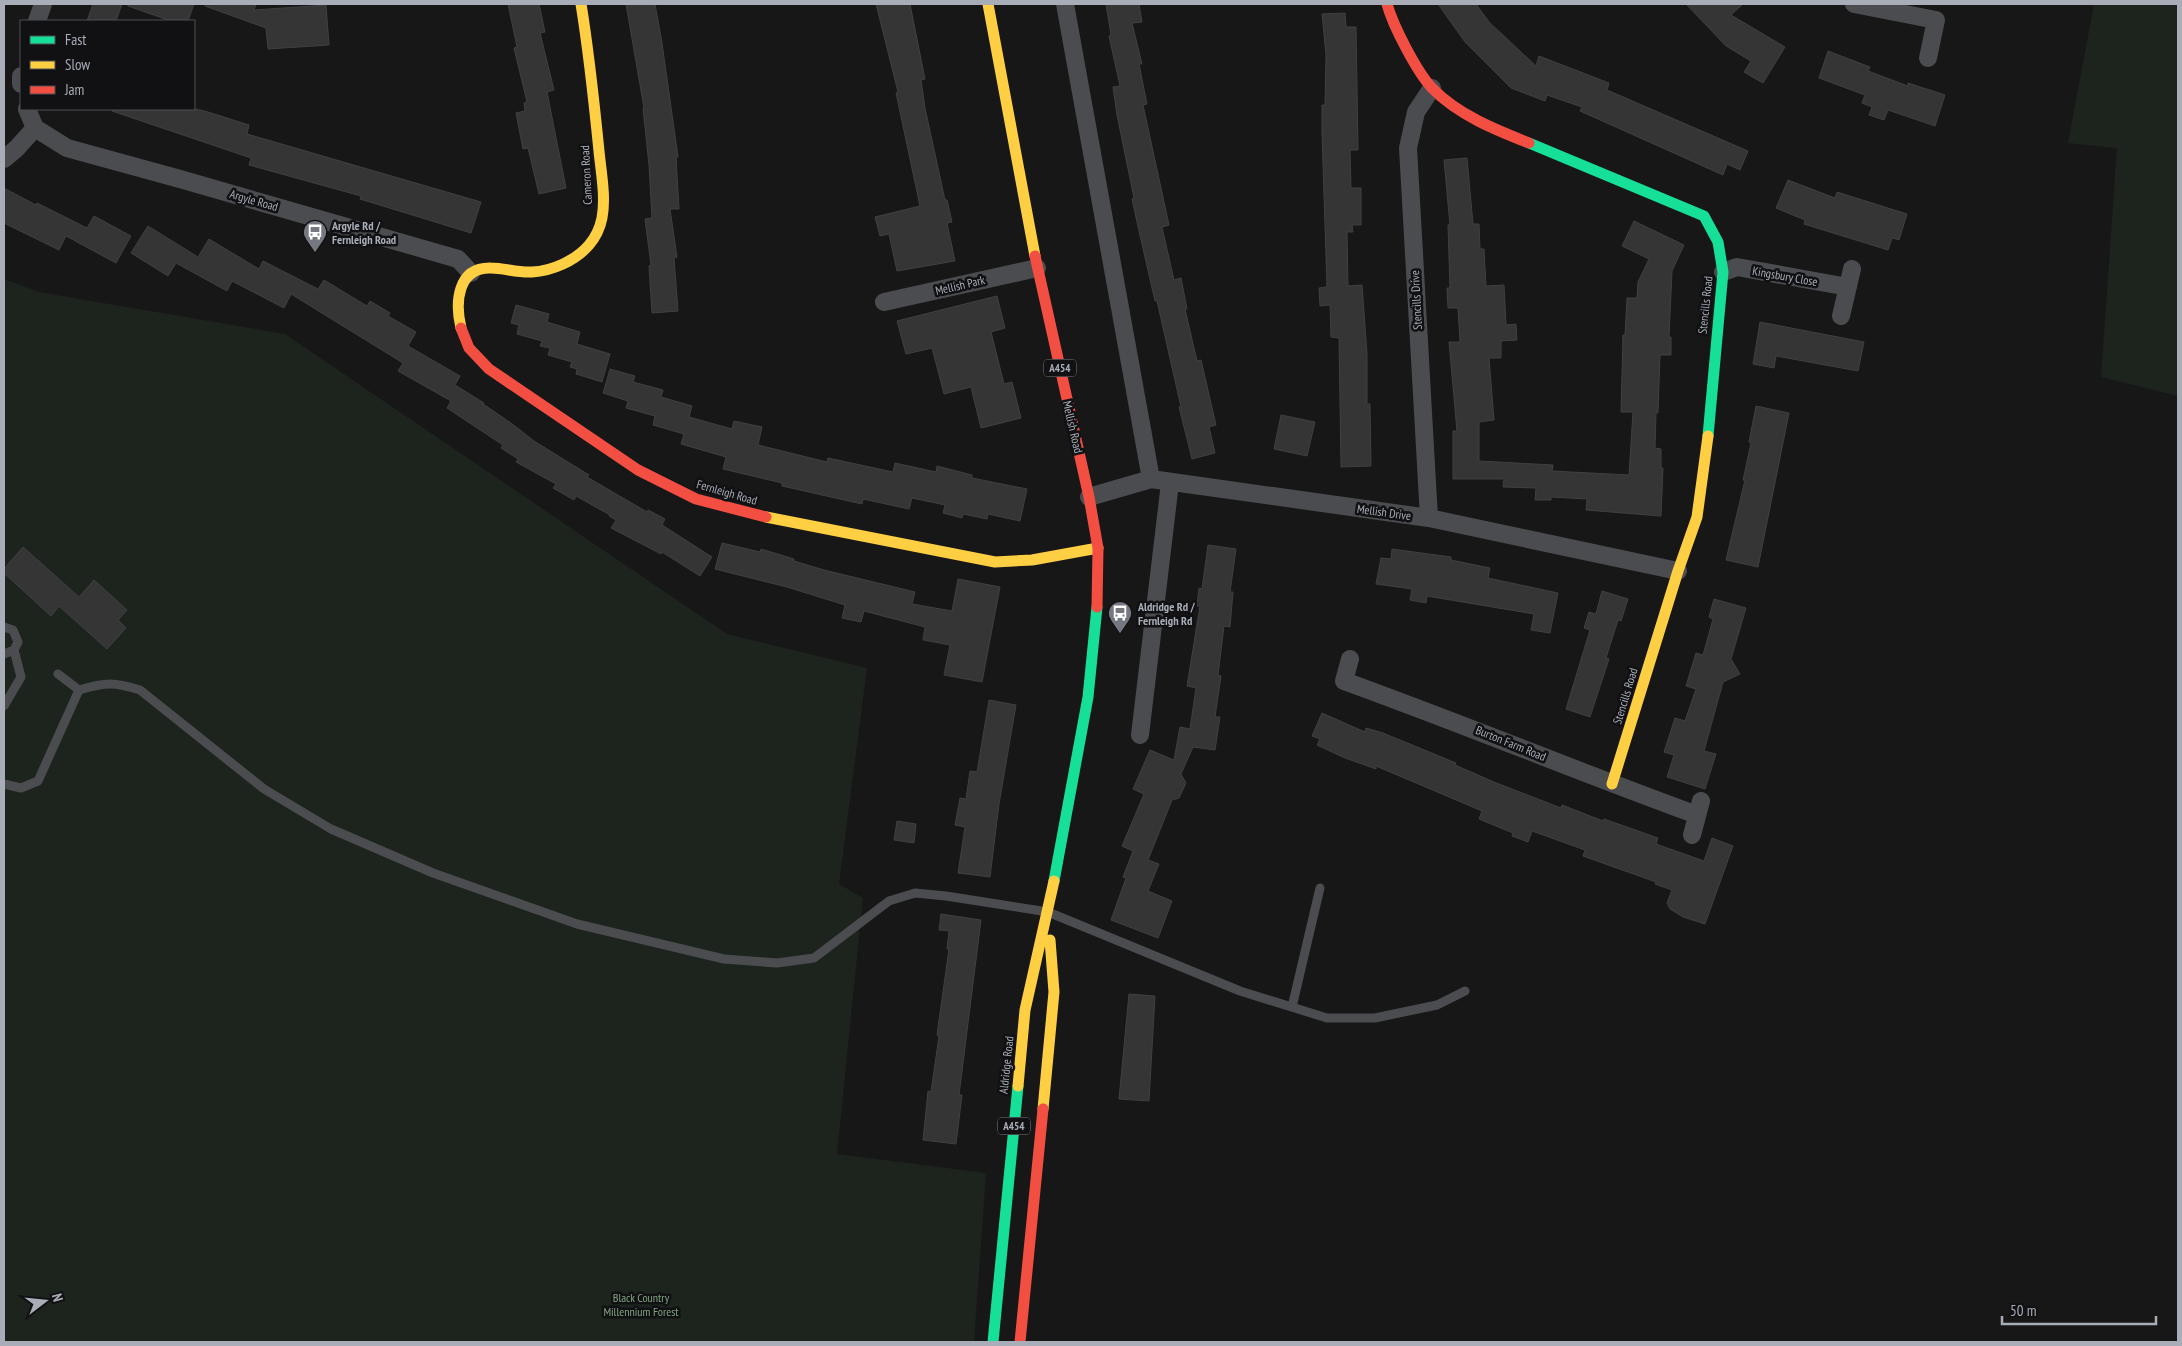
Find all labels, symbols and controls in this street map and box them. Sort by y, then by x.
legend [20,20,195,110]
text: Fast [65,30,86,49]
text: Slow [65,55,90,74]
text: Jam [64,80,84,99]
street label: Cameron Road [577,145,595,205]
street label: Argyle Road [228,186,280,214]
place label: Argyle Rd / Fernleigh Road [331,218,396,247]
bus stop icon: Argyle Rd / Fernleigh Road [302,219,328,253]
street label: Kingsbury Close [1751,263,1819,289]
street label: Stencills Drive [1407,270,1425,330]
street label: Mellish Park [934,272,987,298]
street label: Stencills Road [1695,275,1715,335]
road number: A454 [1044,359,1076,376]
street label: Mellish Road [1060,399,1086,455]
street label: Fernleigh Road [695,476,759,508]
street label: Mellish Drive [1356,501,1412,523]
place label: Aldridge Rd / Fernleigh Rd [1137,599,1196,628]
bus stop icon: Aldridge Rd / Fernleigh Rd [1107,600,1133,634]
street label: Stencills Road [1609,666,1641,726]
street label: Burton Farm Road [1474,722,1548,764]
street label: Aldridge Road [996,1035,1016,1095]
road number: A454 [998,1118,1030,1134]
north arrow [20,1276,70,1326]
park label: Black Country Millennium Forest [603,1290,679,1319]
text: N [48,1291,67,1304]
scale bar [2002,1294,2156,1326]
text: 50 m [2010,1301,2036,1320]

